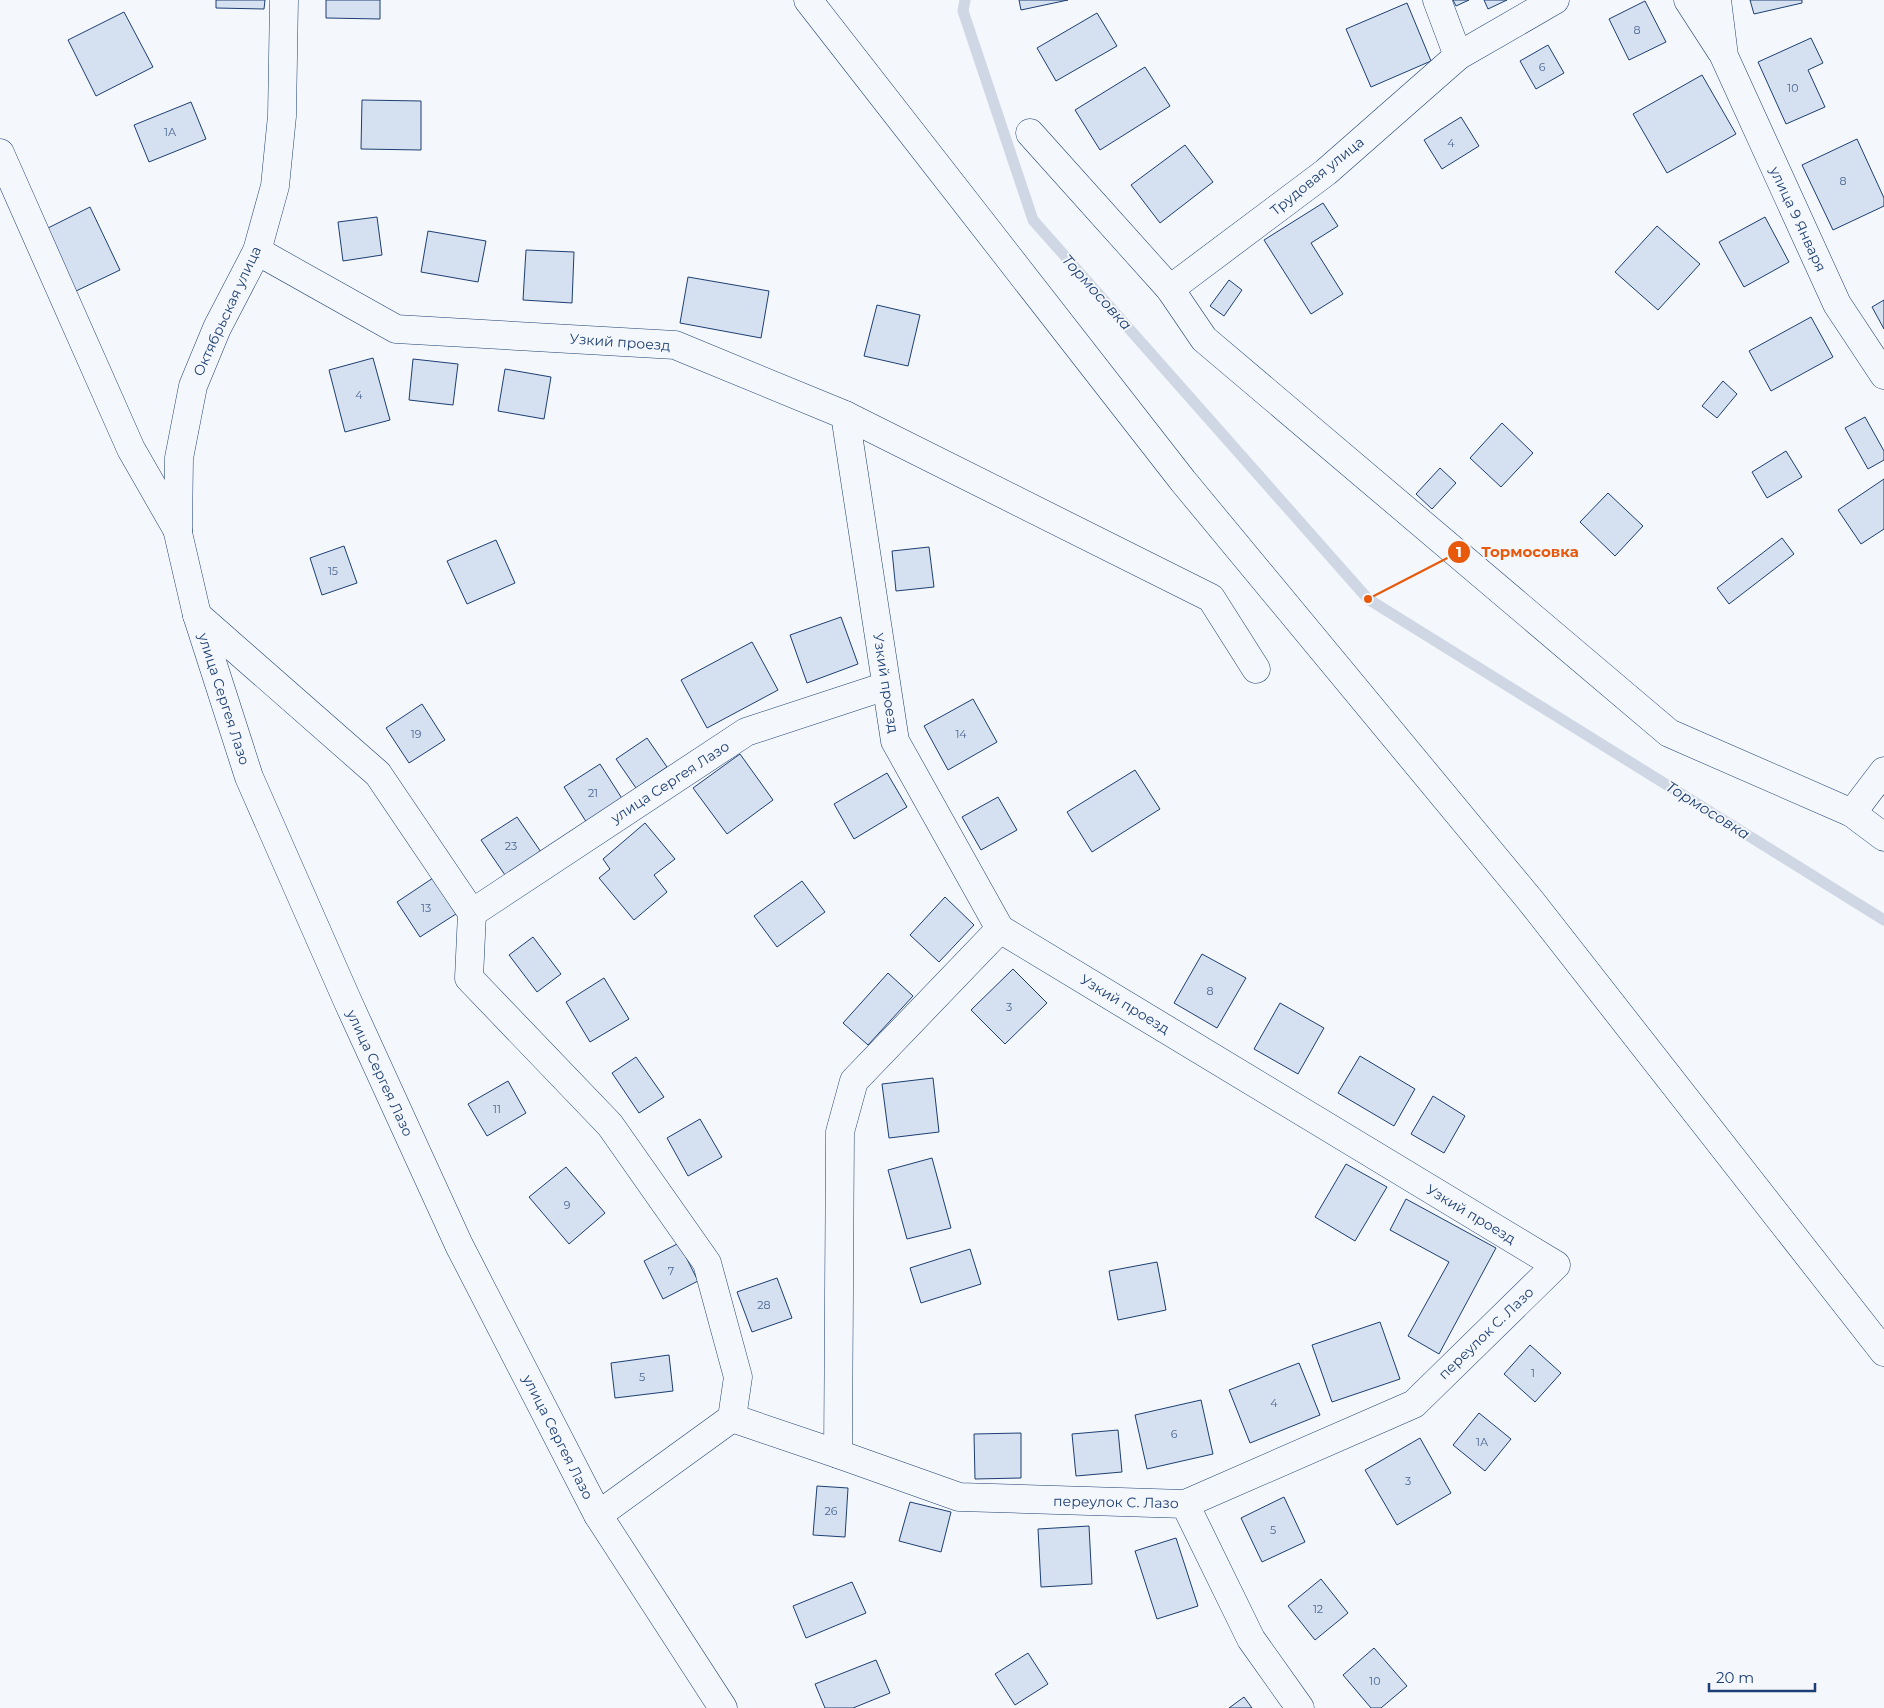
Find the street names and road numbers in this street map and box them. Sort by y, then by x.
street label: Трудовая улица [1266,133,1368,219]
street label: улица 9 Января [1765,163,1830,274]
street label: Октябрьская улица [189,243,265,379]
street label: Узкий проезд [569,329,671,355]
street label: улица Сергея Лазо [194,630,254,767]
street label: Узкий проезд [869,632,903,734]
street label: улица Сергея Лазо [606,737,733,828]
street label: Узкий проезд [1077,970,1173,1038]
street label: улица Сергея Лазо [342,1006,417,1139]
street label: Узкий проезд [1423,1180,1519,1248]
street label: переулок С. Лазо [1435,1283,1538,1383]
street label: улица Сергея Лазо [518,1371,597,1503]
street label: переулок С. Лазо [1053,1492,1179,1512]

